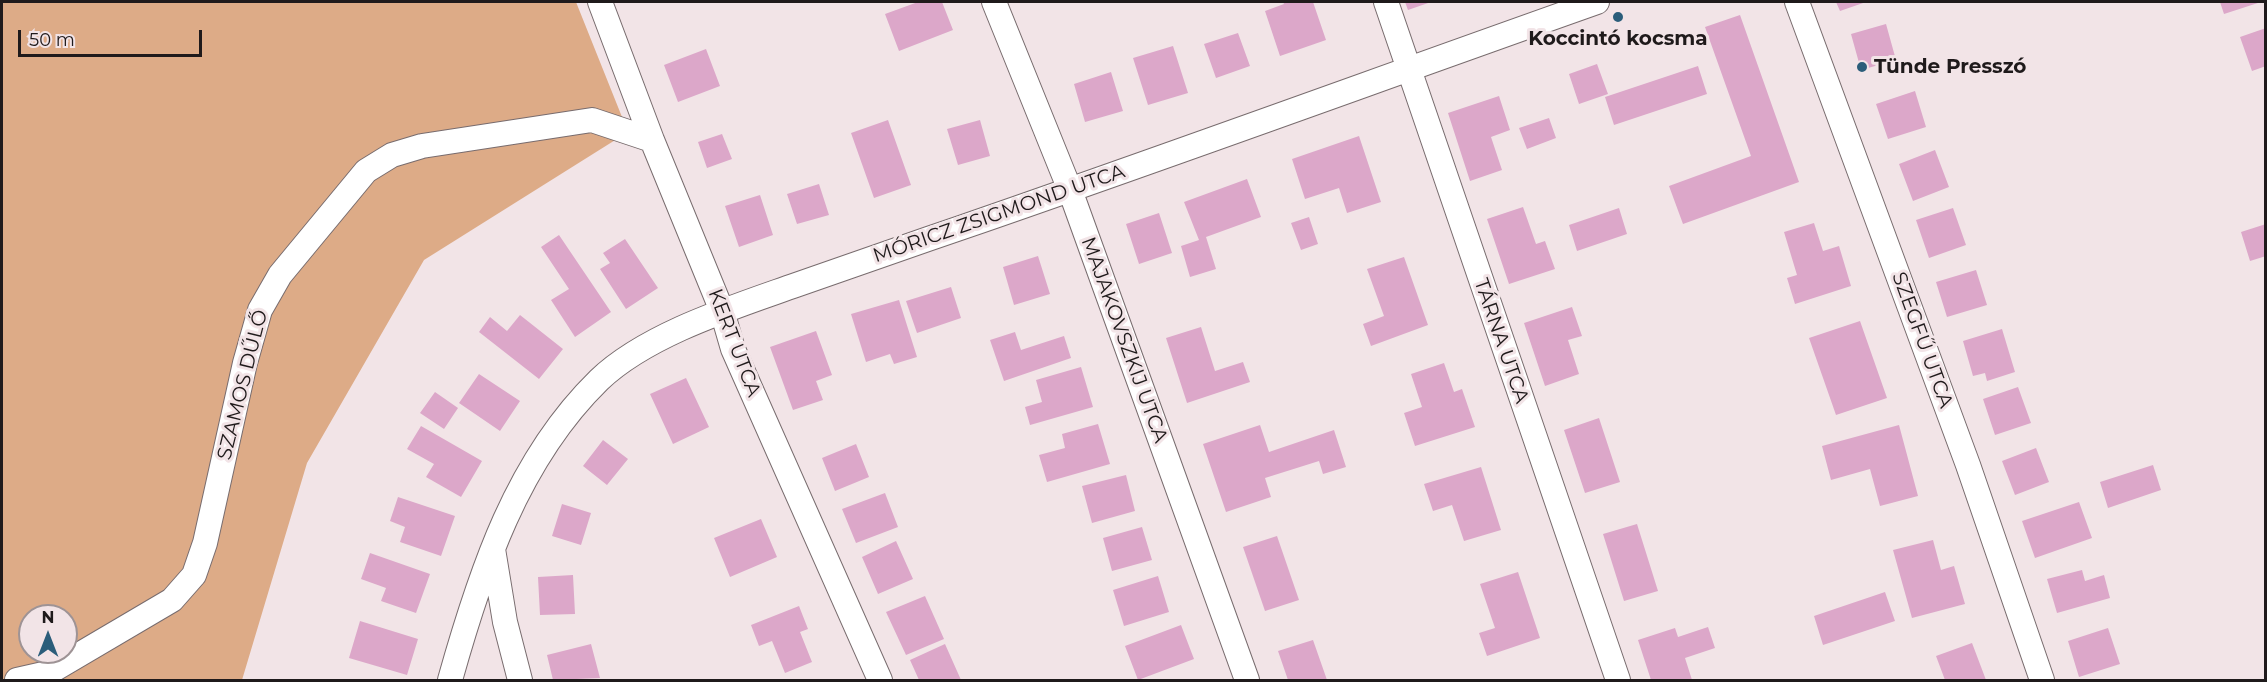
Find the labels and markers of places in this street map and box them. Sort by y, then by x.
marker: Koccintó kocsma [1611,10,1625,24]
place label: Koccintó kocsma [1528,27,1708,51]
place label: Tünde Presszó [1874,55,2026,79]
marker: Tünde Presszó [1855,60,1869,74]

